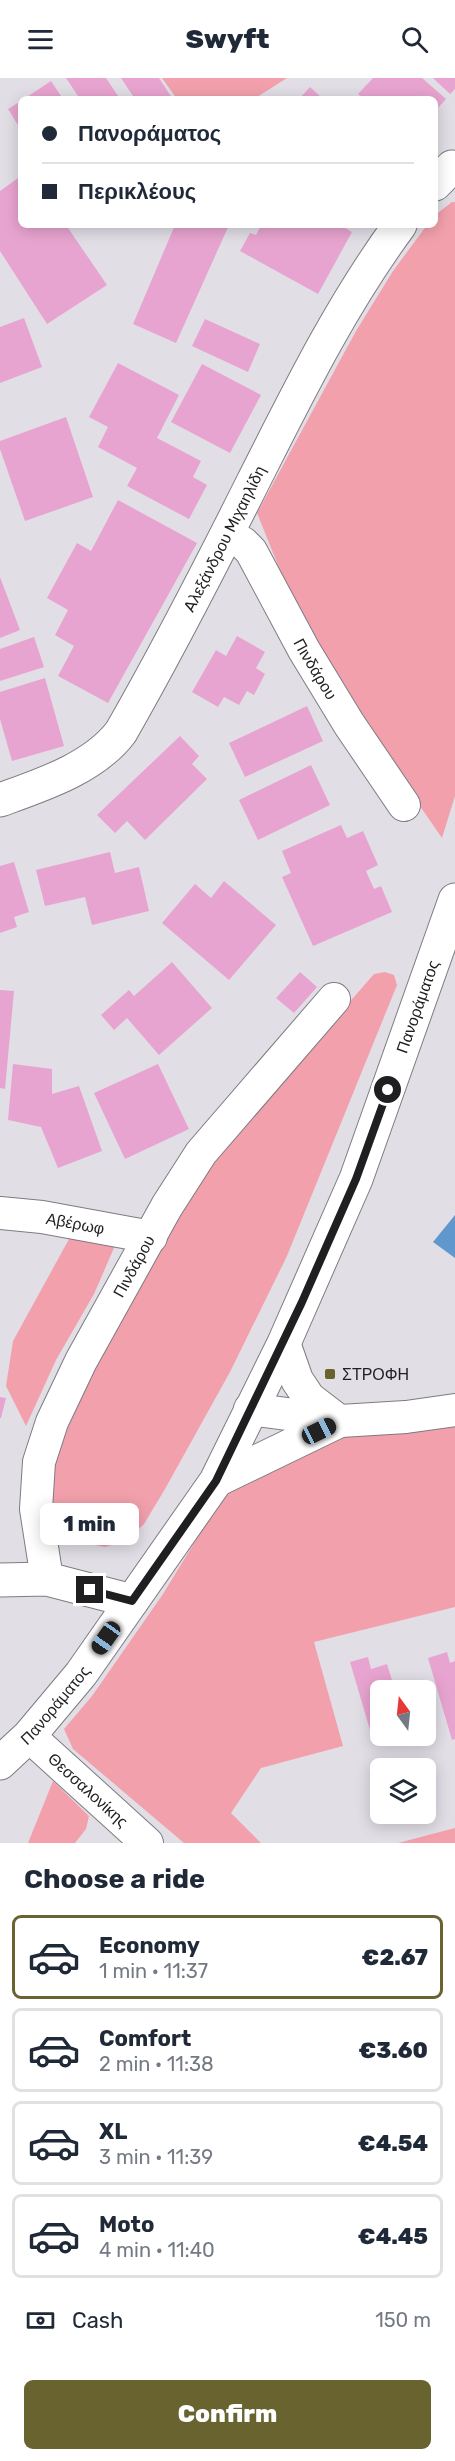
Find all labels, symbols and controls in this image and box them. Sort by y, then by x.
icon: menu [24,23,57,56]
text: Swyft [185,23,270,55]
icon: search [398,23,431,56]
text: Πανοράματος [78,120,221,147]
text: Περικλέους [78,178,196,205]
street label: Aλεξάνδρου Mιχαηλίδη [179,462,269,615]
street label: Πινδάρου [290,635,341,703]
street label: Πανοράματος [392,957,442,1056]
route start [374,1076,401,1103]
street label: Αβέρωφ [45,1208,106,1238]
street label: Πινδάρου [109,1232,158,1301]
place label: ΣΤΡΟΦΗ [342,1365,409,1384]
marker: ΣΤΡΟΦΗ [323,1367,337,1381]
car [299,1415,339,1447]
callout: 1 min [40,1503,140,1545]
text: 1 min [63,1512,116,1536]
route end [76,1576,103,1603]
car [88,1618,124,1658]
street label: Πανοράματος [16,1662,94,1749]
north arrow [370,1680,436,1746]
map controls [370,1680,436,1824]
street label: Θεσσαλονίκης [44,1749,132,1831]
button: layers [370,1758,436,1824]
text: Choose a ride [24,1863,205,1895]
icon: car [27,1930,81,1984]
text: Economy [99,1932,200,1959]
text: €2.67 [362,1944,428,1971]
text: 1 min · 11:37 [99,1959,208,1983]
icon: car [27,2023,81,2077]
text: Comfort [99,2025,191,2052]
text: €3.60 [359,2037,428,2064]
text: 2 min · 11:38 [99,2052,214,2076]
icon: car [27,2116,81,2170]
text: XL [99,2118,127,2145]
text: €4.54 [358,2130,428,2157]
text: 3 min · 11:39 [99,2145,213,2169]
icon: car [27,2209,81,2263]
text: Moto [99,2211,154,2238]
text: €4.45 [358,2223,428,2250]
text: 4 min · 11:40 [99,2238,215,2262]
icon: cash [24,2304,57,2337]
text: Cash [72,2307,123,2334]
text: 150 m [375,2308,431,2332]
button: Confirm [24,2380,431,2449]

